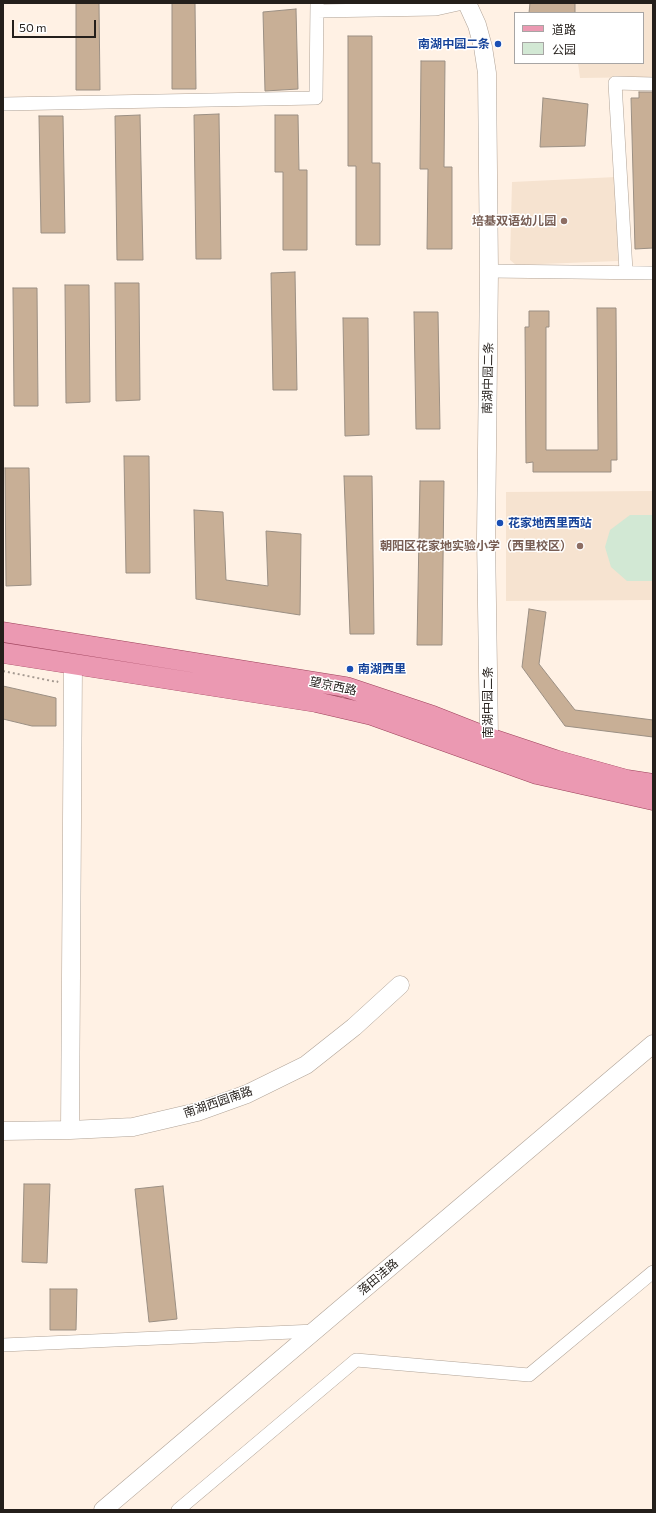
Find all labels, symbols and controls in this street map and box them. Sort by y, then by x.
scale bar [14,12,98,38]
legend [514,12,644,64]
text: 50 m [19,20,47,34]
text: 道路 [552,22,576,36]
place label: 南湖中园二条 [418,37,490,51]
marker: 南湖中园二条 [493,39,503,49]
text: 公园 [552,42,576,56]
place label: 培基双语幼儿园 [472,214,556,228]
marker: 培基双语幼儿园 [559,216,569,226]
street label: 南湖中园二条 [480,342,496,414]
place label: 花家地西里西站 [508,516,592,530]
marker: 花家地西里西站 [495,518,505,528]
place label: 朝阳区花家地实验小学（西里校区） [380,539,572,553]
marker: 朝阳区花家地实验小学（西里校区） [575,541,585,551]
place label: 南湖西里 [358,662,406,676]
marker: 南湖西里 [345,664,355,674]
street label: 南湖中园二条 [481,666,495,738]
street label: 望京西路 [308,674,358,698]
street label: 南湖西园南路 [182,1083,254,1121]
street label: 落田洼路 [355,1256,401,1298]

